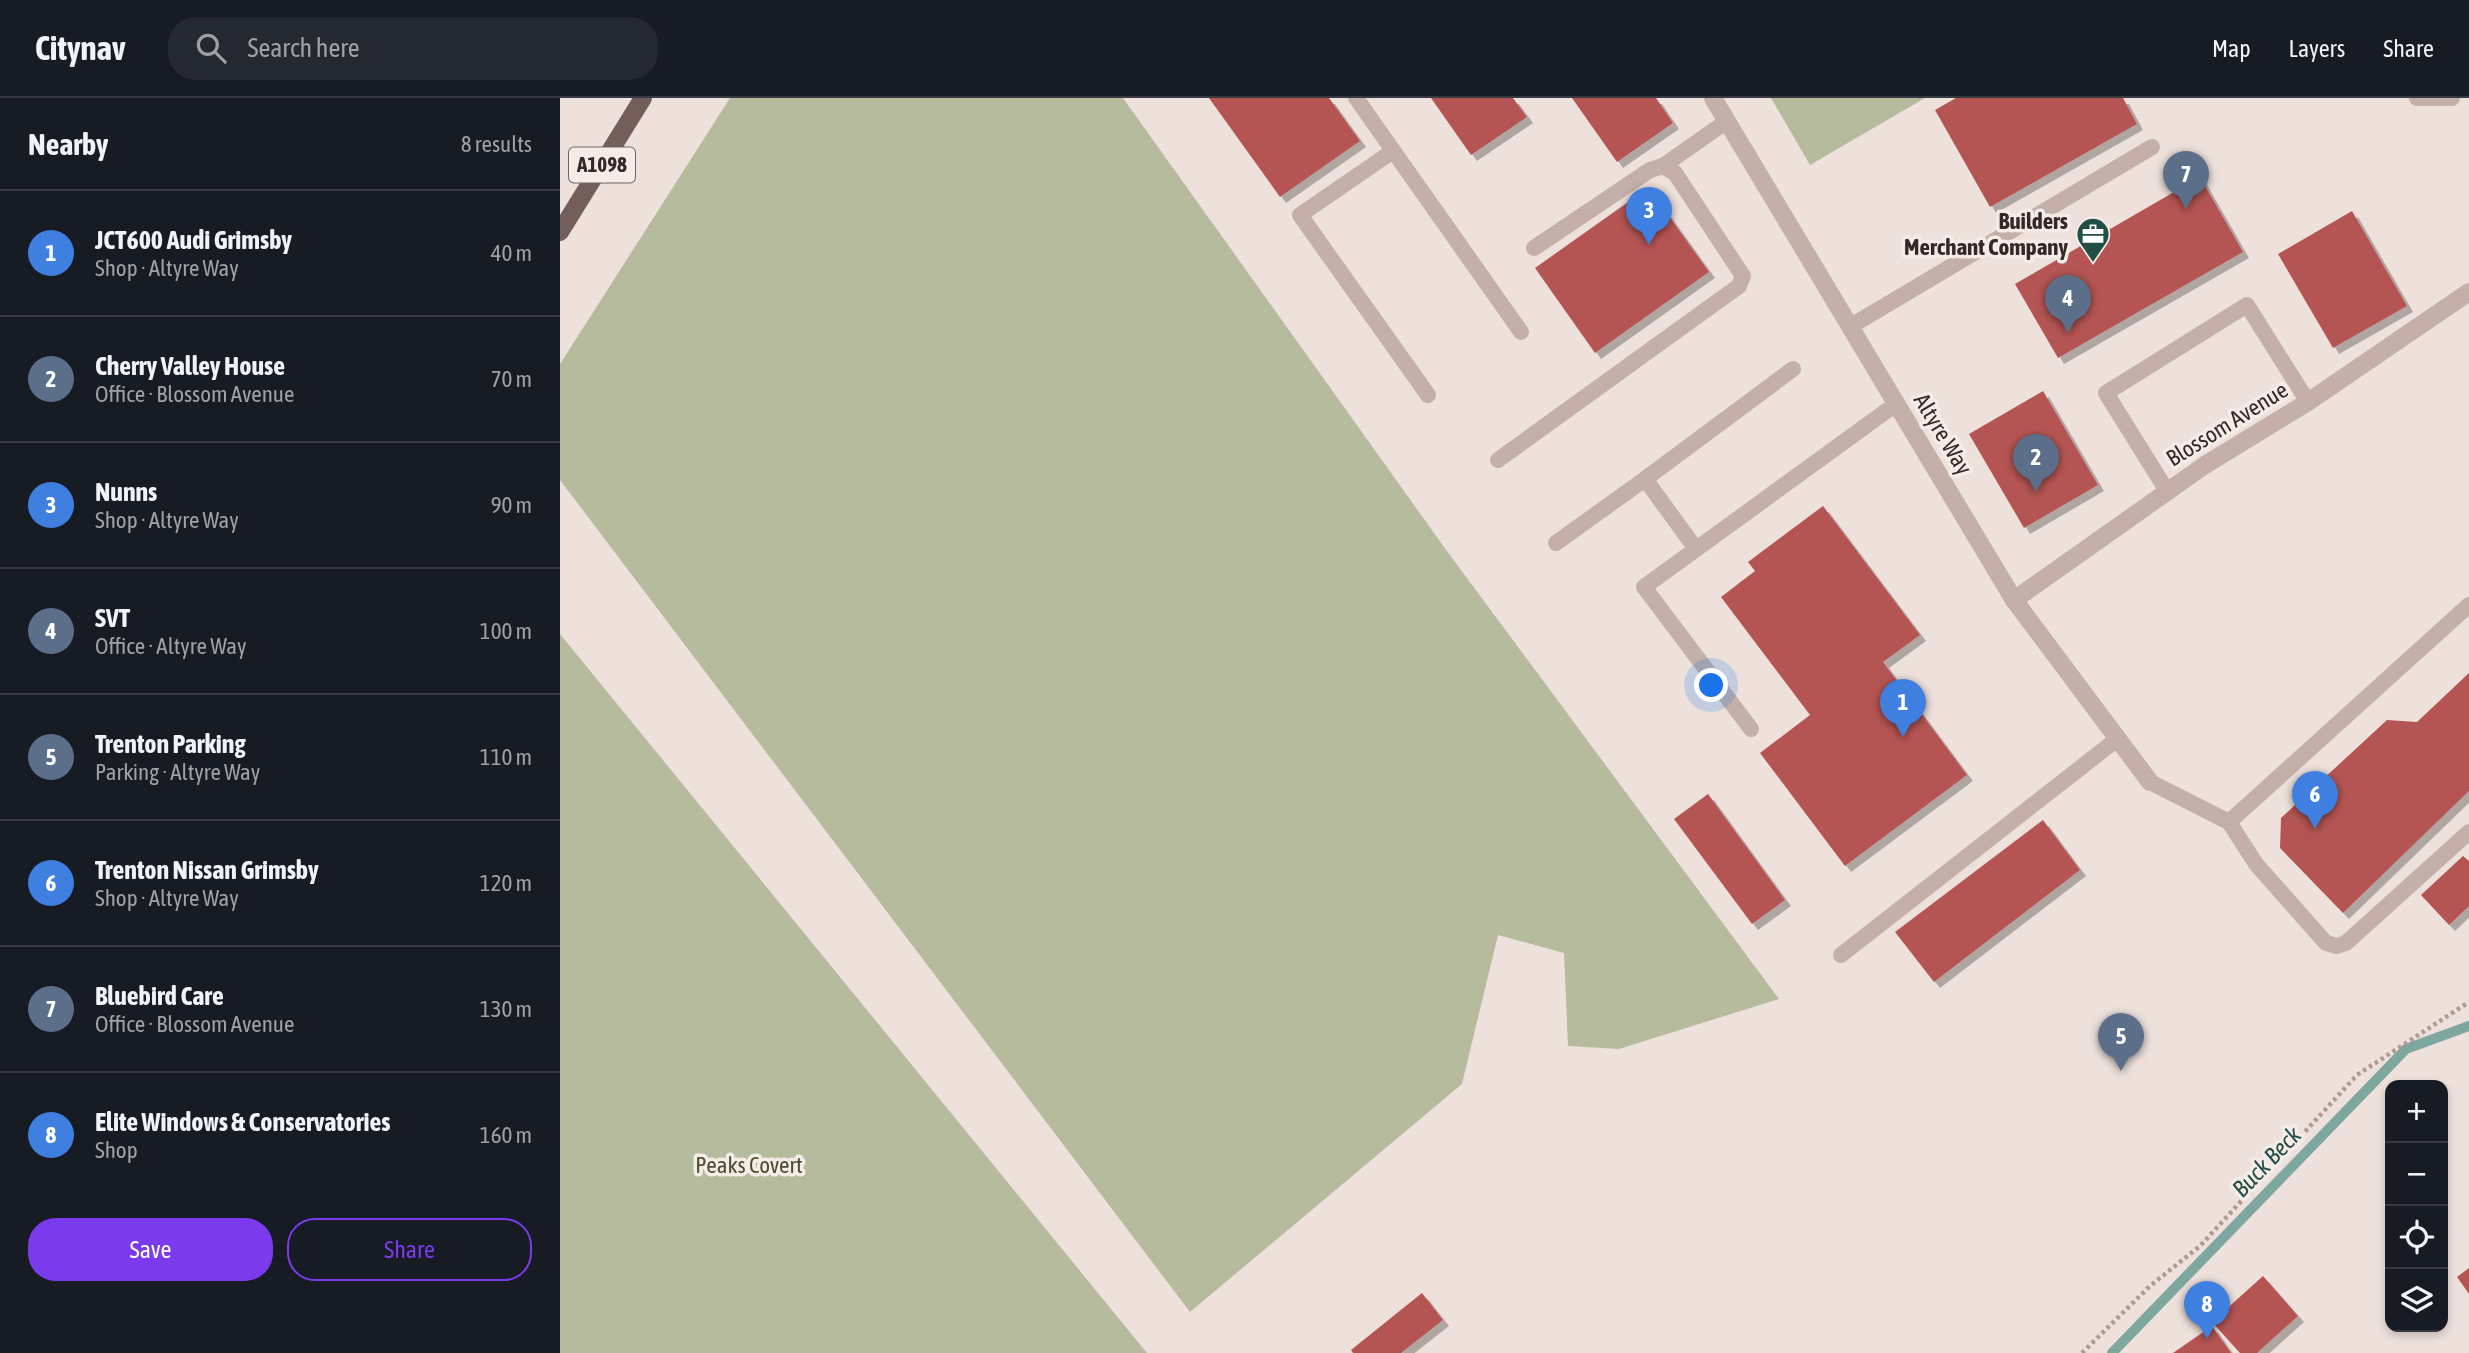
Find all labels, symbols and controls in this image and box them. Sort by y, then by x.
search box [168,17,658,80]
text: Citynav [35,29,126,67]
icon: search [192,29,230,67]
text: Search here [248,33,360,63]
text: Map [2212,35,2251,62]
text: Layers [2289,35,2345,62]
text: Share [2383,35,2434,62]
text: Nearby [28,127,108,161]
text: 8 results [461,131,532,157]
road number: A1098 [569,148,635,182]
pin: 7 [2163,151,2209,209]
pin: 3 [1626,187,1672,245]
place label: Builders Merchant Company [1904,208,2069,260]
office icon: Builders Merchant Company [2074,215,2112,264]
text: JCT600 Audi Grimsby [95,225,292,255]
text: 1 [46,240,56,266]
text: 40 m [491,240,532,266]
text: Shop · Altyre Way [95,255,239,281]
pin: 4 [2045,275,2091,333]
text: Cherry Valley House [95,351,285,381]
text: 2 [46,366,56,392]
text: 70 m [491,366,532,392]
street label: Blossom Avenue [2162,376,2292,472]
text: Office · Blossom Avenue [95,381,294,407]
street label: Altyre Way [1909,389,1977,479]
pin: 2 [2013,434,2059,492]
text: Nunns [95,477,157,507]
text: 3 [46,492,56,518]
text: 90 m [491,492,532,518]
text: Shop · Altyre Way [95,507,239,533]
text: SVT [95,603,130,633]
text: 4 [46,618,56,644]
text: 100 m [480,618,532,644]
text: Office · Altyre Way [95,633,246,659]
your location [1694,668,1728,702]
pin: 1 [1880,679,1926,737]
text: Trenton Parking [95,729,246,759]
text: 5 [46,744,56,770]
text: 110 m [480,744,532,770]
text: Parking · Altyre Way [95,759,260,785]
pin: 6 [2292,771,2338,829]
text: Trenton Nissan Grimsby [95,855,319,885]
text: 6 [46,870,56,896]
text: 120 m [480,870,532,896]
text: Shop · Altyre Way [95,885,239,911]
text: Bluebird Care [95,981,224,1011]
text: 7 [46,996,56,1022]
text: 130 m [480,996,532,1022]
text: Office · Blossom Avenue [95,1011,294,1037]
pin: 5 [2098,1013,2144,1071]
map controls [2385,1080,2448,1332]
button: + [2385,1080,2448,1143]
text: Elite Windows & Conservatories [95,1107,390,1137]
water label: Buck Beck [2227,1121,2307,1202]
text: 8 [46,1122,56,1148]
text: 160 m [480,1122,532,1148]
text: Shop [95,1137,138,1163]
button: − [2385,1143,2448,1206]
park label: Peaks Covert [695,1152,803,1178]
button: locate [2385,1206,2448,1269]
button: Save [28,1218,273,1281]
button: Share [287,1218,532,1281]
button: layers [2385,1269,2448,1332]
pin: 8 [2184,1281,2230,1339]

